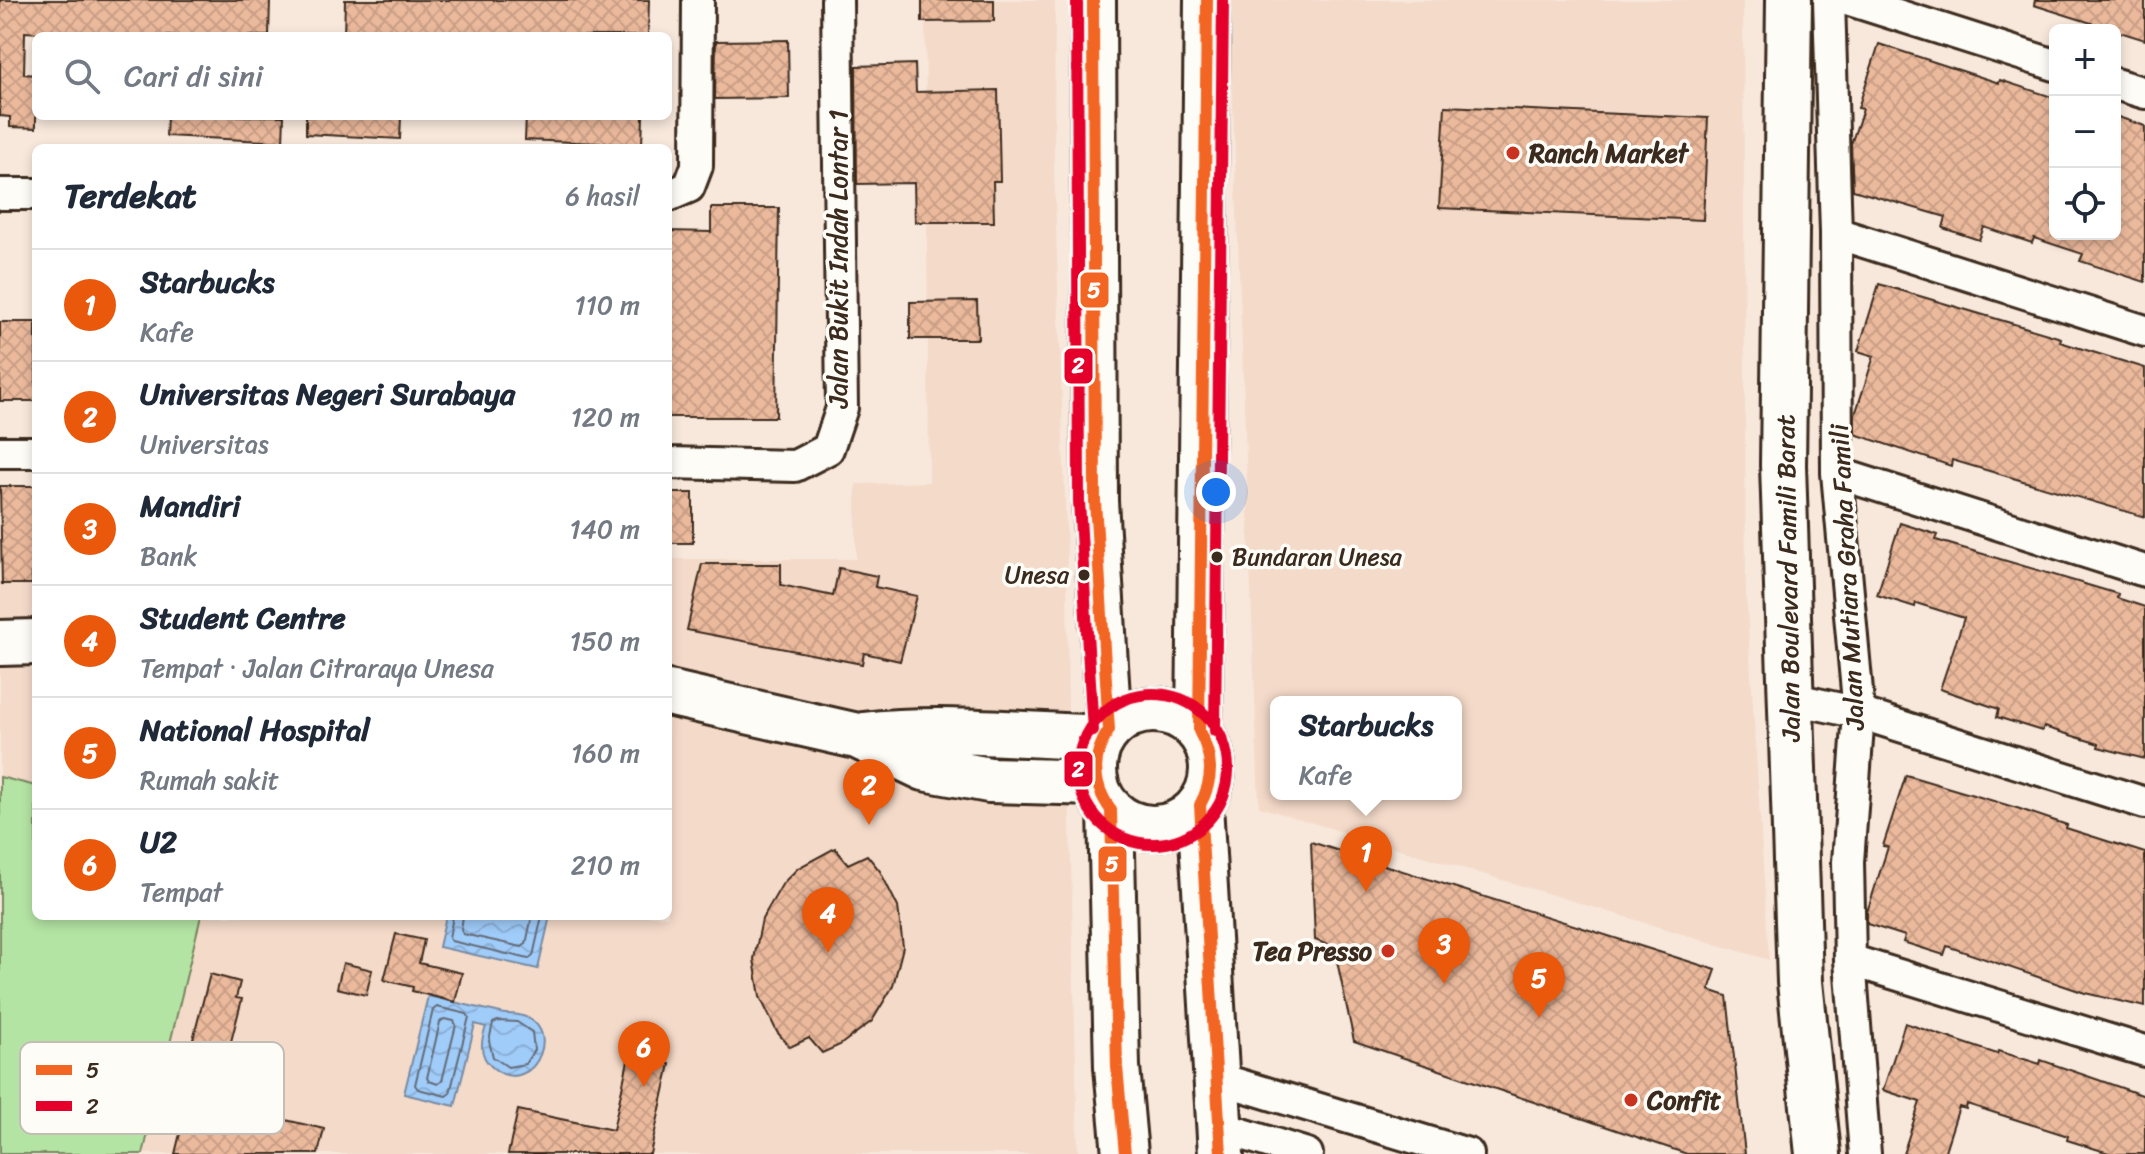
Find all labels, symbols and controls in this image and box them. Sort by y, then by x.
map controls [2049,24,2121,240]
button: + [2049,24,2121,96]
search box [32,32,672,120]
text: Cari di sini [124,49,263,103]
icon: search [60,54,104,98]
button: − [2049,96,2121,168]
street label: Jalan Bukit Indah Lontar 1 [815,110,861,409]
place label: Ranch Market [1528,130,1689,176]
marker: Ranch Market [1504,144,1522,162]
text: Terdekat [64,166,197,226]
button: locate [2049,168,2121,240]
text: 6 hasil [565,173,640,219]
text: Starbucks [140,255,275,309]
line badge: 5 [1079,271,1110,309]
text: 5 [1087,271,1101,310]
text: 1 [84,282,96,328]
text: 110 m [575,282,640,328]
text: Kafe [140,309,194,355]
text: 2 [1071,346,1085,385]
line badge: 2 [1063,347,1094,385]
text: Universitas Negeri Surabaya [140,367,515,421]
text: 2 [82,394,98,440]
text: 120 m [571,394,640,440]
street label: Jalan Boulevard Famili Barat [1762,414,1814,743]
text: Universitas [140,421,269,467]
street label: Jalan Mutiara Graha Famili [1816,422,1878,732]
your location [1196,472,1236,512]
text: Mandiri [140,479,240,533]
text: 3 [83,506,97,552]
text: 140 m [569,506,640,552]
text: Bank [140,533,197,579]
place label: Bundaran Unesa [1232,536,1403,578]
marker: Bundaran Unesa [1209,549,1225,565]
place label: Unesa [1005,554,1070,596]
marker: Unesa [1076,567,1092,583]
text: Student Centre [140,591,346,645]
text: 4 [82,618,98,664]
text: 150 m [570,618,640,664]
text: Tempat · Jalan Citraraya Unesa [140,645,494,691]
popup [1270,696,1462,800]
text: Starbucks [1299,698,1433,752]
text: National Hospital [140,703,370,757]
text: 5 [82,730,98,776]
text: 160 m [571,730,640,776]
line badge: 2 [1063,750,1094,788]
text: 2 [1071,750,1085,789]
text: Kafe [1299,752,1352,798]
text: Rumah sakit [140,757,279,803]
pin: 2 [843,759,895,825]
text: U2 [140,815,177,869]
pin: 1 [1340,826,1392,892]
text: 6 [83,842,97,888]
text: 210 m [571,842,640,888]
line badge: 5 [1097,845,1128,883]
text: 5 [1105,845,1119,884]
text: Tempat [140,869,223,915]
pin: 4 [802,887,854,953]
pin: 3 [1418,918,1470,984]
place label: Tea Presso [1252,928,1373,974]
marker: Tea Presso [1379,942,1397,960]
pin: 5 [1513,952,1565,1018]
pin: 6 [618,1021,670,1087]
legend [20,1042,284,1134]
text: 5 [86,1051,99,1090]
place label: Confit [1646,1077,1722,1123]
text: 2 [86,1087,99,1126]
marker: Confit [1622,1091,1640,1109]

